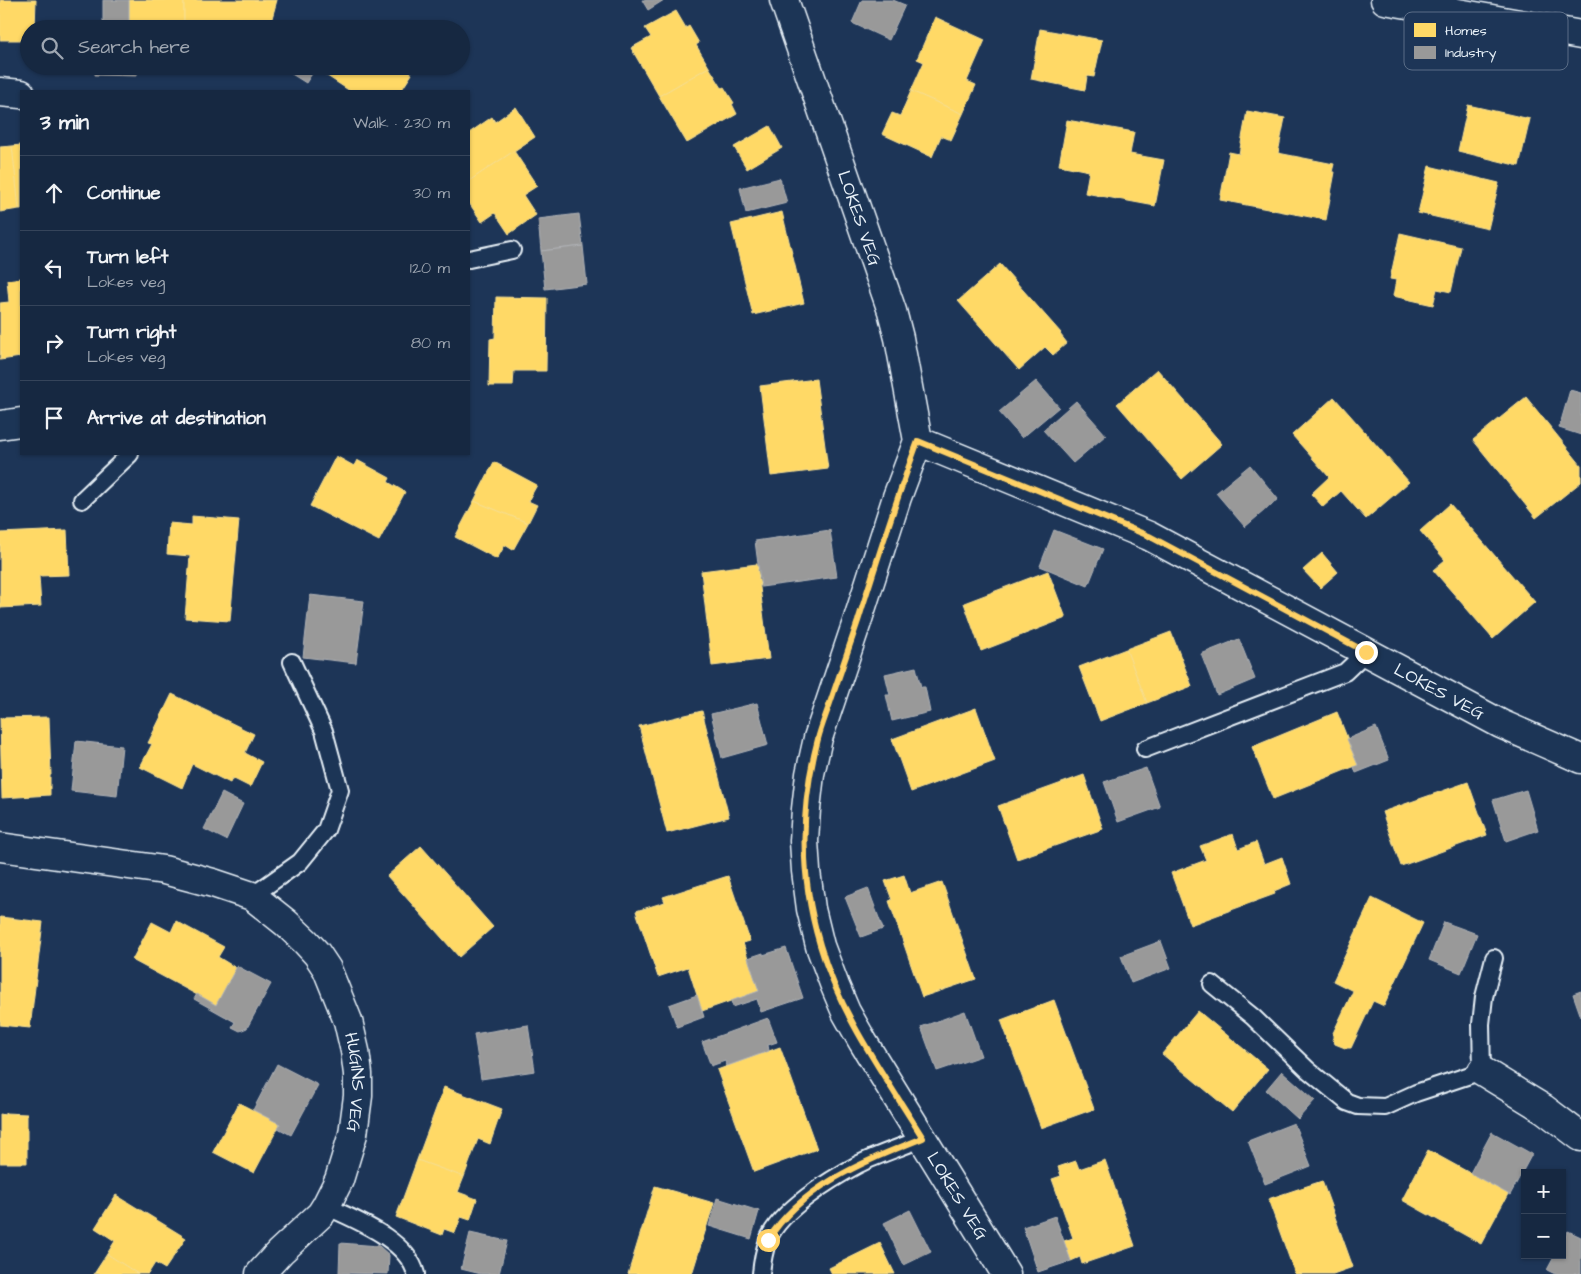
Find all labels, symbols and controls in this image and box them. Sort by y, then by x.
legend [1404,12,1568,70]
search box [20,20,470,75]
text: Homes [1445,21,1487,41]
icon: search [38,34,66,62]
text: Search here [78,34,190,61]
text: Industry [1445,43,1497,63]
text: 3 min [40,108,89,137]
text: Walk · 230 m [353,112,450,134]
street label: LOKES VEG [831,167,888,270]
icon: ahead [40,179,68,207]
text: Continue [87,180,161,207]
text: 30 m [413,182,450,204]
text: Turn left [87,244,168,271]
icon: left [40,254,68,282]
text: 120 m [410,257,450,279]
text: Lokes veg [87,271,165,293]
text: Turn right [87,319,176,346]
icon: right [40,329,68,357]
text: 80 m [411,332,450,354]
text: Lokes veg [87,346,165,368]
icon: arrive [40,404,68,432]
text: Arrive at destination [87,405,266,432]
route end [1355,641,1378,664]
street label: LOKES VEG [1389,657,1489,726]
street label: HUGINS VEG [338,1030,371,1134]
street label: LOKES VEG [921,1147,994,1245]
map controls [1521,1169,1566,1259]
button: + [1521,1169,1566,1214]
button: − [1521,1214,1566,1259]
route start [757,1229,780,1252]

